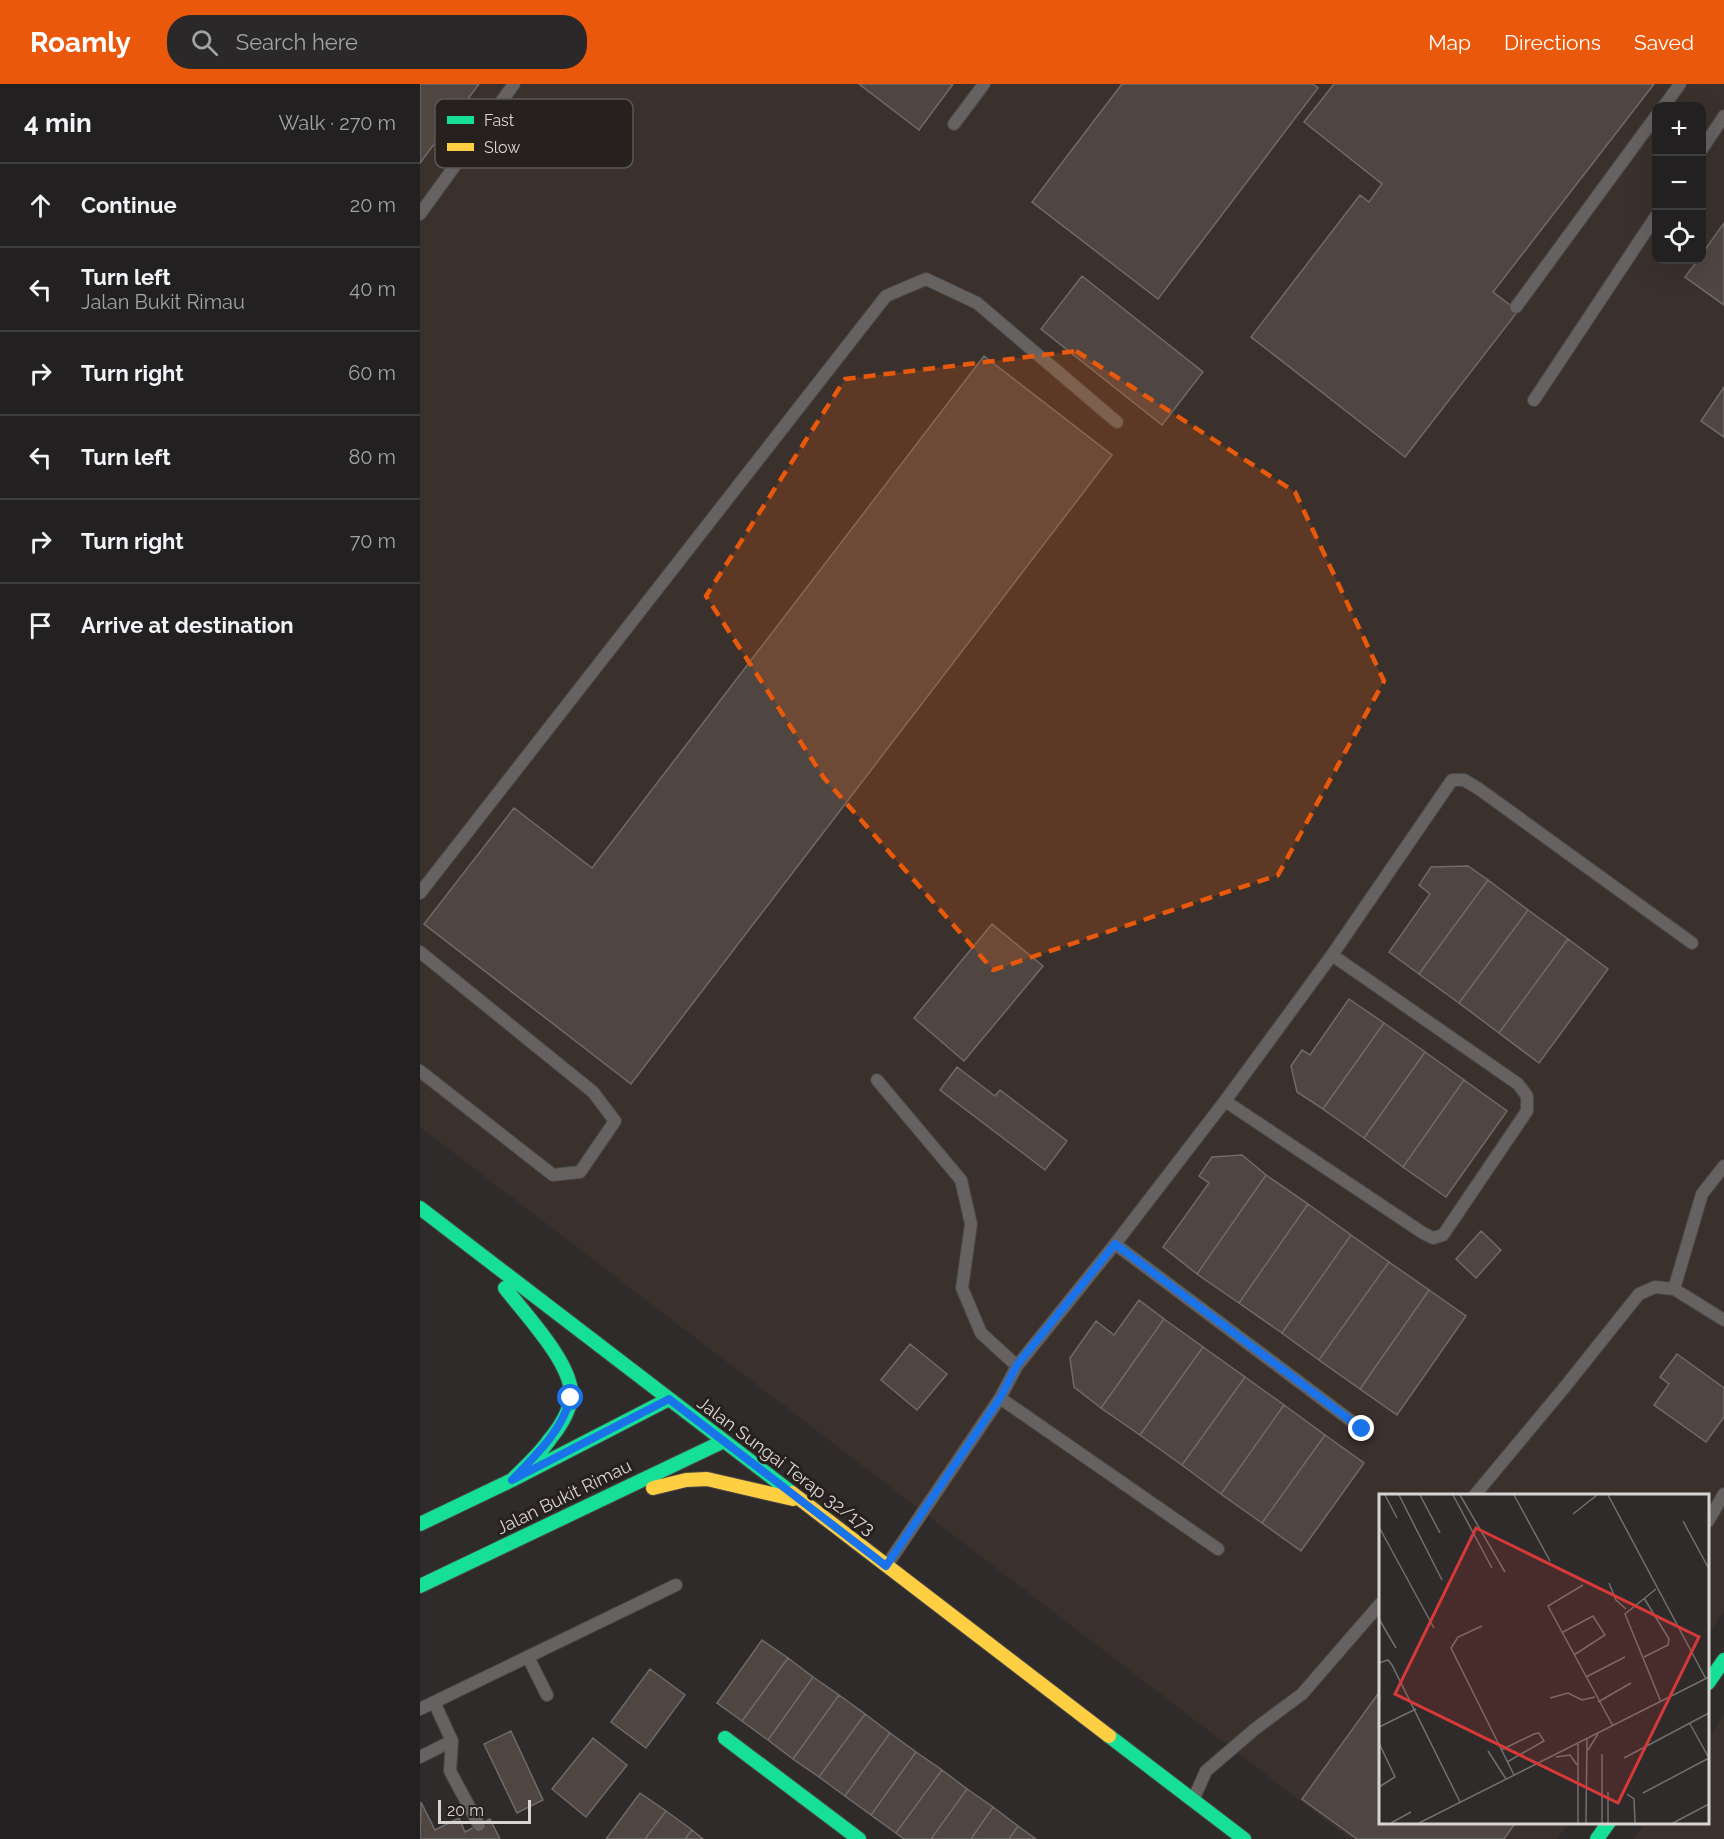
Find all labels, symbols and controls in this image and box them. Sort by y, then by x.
search box [167,15,587,69]
text: Roamly [30,26,131,59]
icon: search [188,26,221,59]
text: Search here [236,29,358,55]
text: Map [1428,30,1471,55]
text: Directions [1504,30,1601,55]
text: Saved [1634,30,1694,55]
legend [435,99,633,168]
map controls [1652,102,1706,264]
button: + [1652,102,1706,156]
text: 4 min [24,108,92,138]
text: Walk · 270 m [278,111,396,135]
text: Fast [484,111,515,130]
text: Slow [484,138,520,157]
button: − [1652,156,1706,210]
icon: ahead [24,189,57,222]
text: Continue [81,192,177,218]
text: 20 m [350,193,396,217]
button: locate [1652,210,1706,264]
text: Turn left [81,264,171,290]
icon: left [24,273,57,306]
text: 40 m [349,277,396,301]
text: Jalan Bukit Rimau [81,290,245,314]
icon: right [24,357,57,390]
text: Turn right [81,360,184,386]
text: 60 m [348,361,396,385]
icon: left [24,441,57,474]
text: Turn left [81,444,171,470]
text: 80 m [348,445,396,469]
icon: right [24,525,57,558]
text: Turn right [81,528,184,554]
text: 70 m [350,529,396,553]
icon: arrive [24,609,57,642]
text: Arrive at destination [81,612,294,638]
route start [557,1384,583,1410]
street label: Jalan Sungai Terap 32/173 [693,1392,879,1539]
route end [1348,1415,1374,1441]
street label: Jalan Bukit Rimau [493,1455,635,1538]
inset map [1379,1494,1709,1824]
scale bar [438,1797,531,1824]
text: 20 m [447,1801,484,1820]

